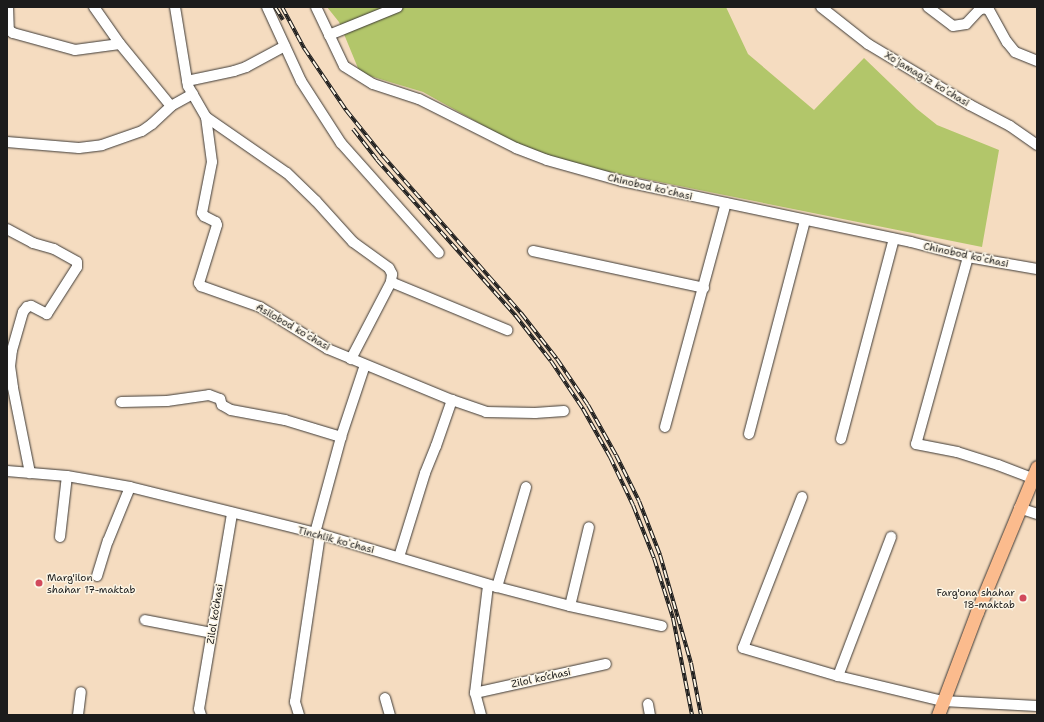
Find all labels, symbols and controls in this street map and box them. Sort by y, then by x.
street label: Xoʻjamagʻiz koʻchasi [883,49,971,109]
street label: Chinobod koʻchasi [606,171,694,203]
street label: Chinobod koʻchasi [922,240,1010,270]
street label: Asilobod koʻchasi [254,301,332,353]
street label: Tinchlik koʻchasi [296,524,376,556]
place label: Marg'ilon shahar 17-maktab [47,571,135,594]
marker: Marg'ilon shahar 17-maktab [34,578,44,588]
street label: Zilol ko‘chasi [204,583,226,645]
place label: Farg'ona shahar 18-maktab [936,586,1015,610]
marker: Farg'ona shahar 18-maktab [1018,593,1028,603]
street label: Zilol ko‘chasi [510,666,572,690]

